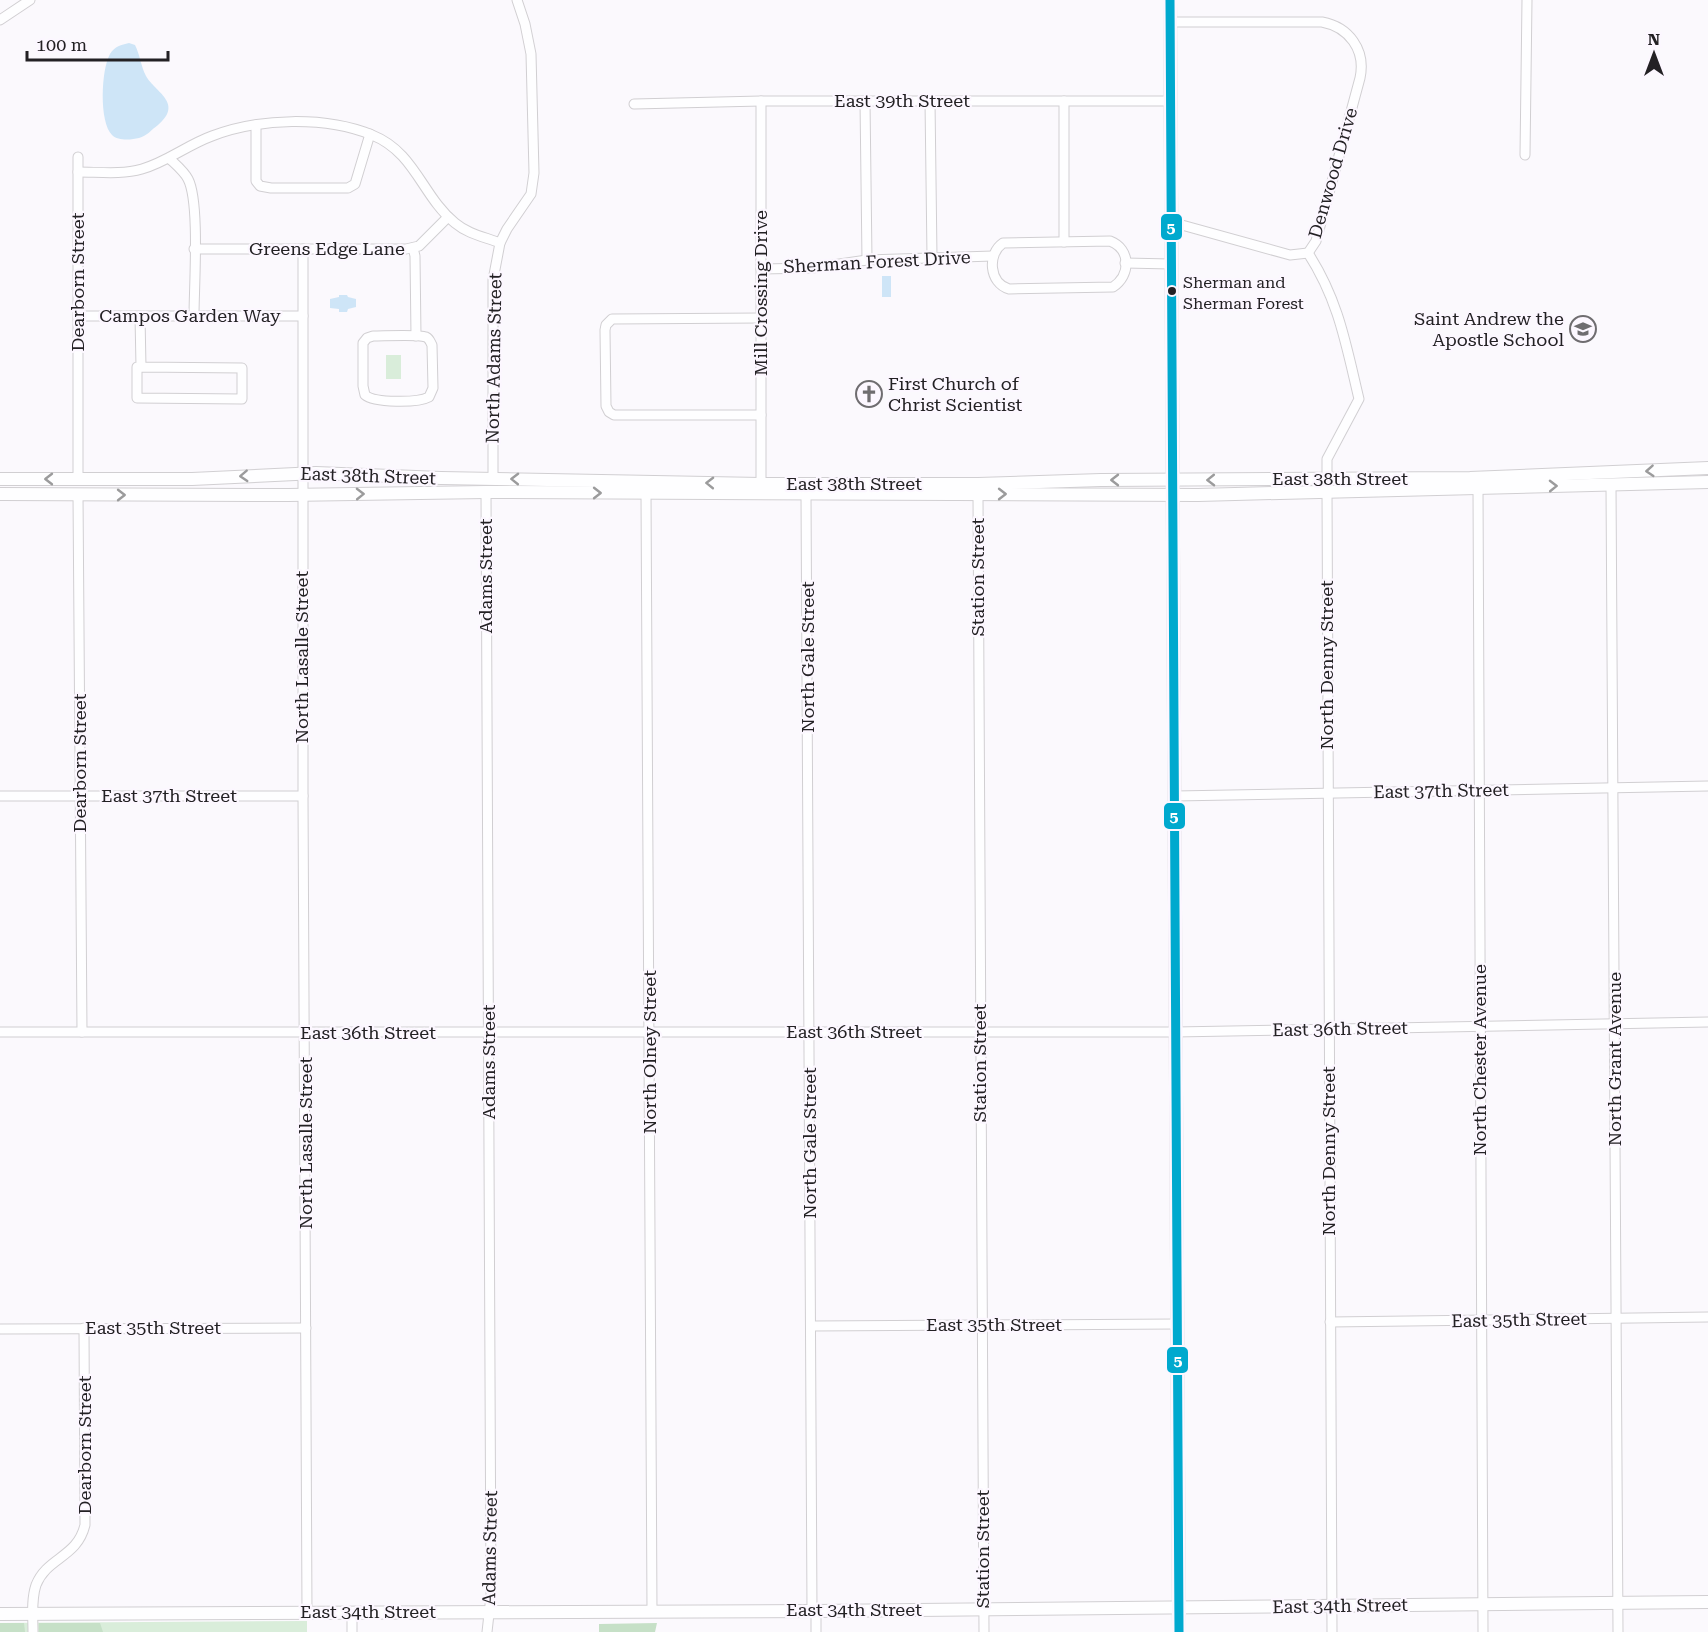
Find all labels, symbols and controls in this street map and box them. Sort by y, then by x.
scale bar [27,24,168,62]
north arrow [1624,24,1684,84]
text: N [1648,30,1660,49]
text: 100 m [36,34,87,55]
street label: East 39th Street [834,90,970,111]
street label: Denwood Drive [1304,105,1361,241]
street label: Mill Crossing Drive [750,210,771,376]
street label: Dearborn Street [67,212,88,351]
line badge: 5 [1160,213,1183,241]
text: 5 [1167,218,1176,237]
street label: Greens Edge Lane [249,238,405,259]
street label: Sherman Forest Drive [783,246,971,277]
street label: North Adams Street [482,272,505,444]
place label: Sherman and Sherman Forest [1183,273,1304,313]
marker: Sherman and Sherman Forest [1166,285,1178,297]
street label: Campos Garden Way [99,305,281,326]
place label: Saint Andrew the Apostle School [1414,308,1564,350]
school or university icon: Saint Andrew the Apostle School [1568,314,1598,344]
place label: First Church of Christ Scientist [888,373,1022,415]
church icon: First Church of Christ Scientist [854,379,884,409]
street label: East 38th Street [300,463,437,488]
one-way arrow [1645,465,1654,478]
street label: East 38th Street [1272,468,1408,489]
one-way arrow [239,469,248,482]
one-way arrow [44,473,53,485]
one-way arrow [511,473,520,485]
street label: East 38th Street [786,473,922,494]
one-way arrow [1207,473,1216,486]
one-way arrow [1111,474,1120,486]
one-way arrow [706,477,715,489]
one-way arrow [1549,480,1558,492]
one-way arrow [593,487,602,499]
one-way arrow [356,488,365,500]
one-way arrow [998,488,1007,500]
one-way arrow [117,489,126,501]
street label: Station Street [967,517,988,636]
street label: Adams Street [475,518,496,634]
street label: North Lasalle Street [291,571,312,743]
street label: North Denny Street [1316,580,1337,750]
street label: North Gale Street [797,581,818,733]
street label: Dearborn Street [69,693,90,832]
street label: East 37th Street [1373,779,1509,802]
street label: East 37th Street [101,785,237,806]
line badge: 5 [1163,802,1186,830]
text: 5 [1170,807,1179,826]
street label: North Chester Avenue [1469,964,1490,1156]
street label: North Olney Street [639,970,660,1134]
street label: North Grant Avenue [1604,972,1625,1146]
street label: Station Street [969,1003,990,1122]
street label: Adams Street [478,1004,499,1120]
street label: East 36th Street [1272,1017,1408,1040]
street label: East 36th Street [786,1021,922,1042]
street label: East 36th Street [300,1022,436,1043]
street label: North Lasalle Street [295,1057,316,1229]
street label: North Denny Street [1318,1066,1339,1236]
street label: North Gale Street [799,1067,820,1219]
street label: East 35th Street [1451,1308,1587,1331]
street label: East 35th Street [926,1314,1062,1335]
street label: East 35th Street [85,1317,221,1338]
line badge: 5 [1166,1346,1189,1374]
text: 5 [1174,1351,1183,1370]
street label: Dearborn Street [74,1375,95,1514]
street label: Station Street [972,1489,993,1608]
street label: Adams Street [478,1490,501,1606]
street label: East 34th Street [1272,1594,1408,1617]
street label: East 34th Street [786,1599,922,1620]
street label: East 34th Street [300,1601,436,1622]

